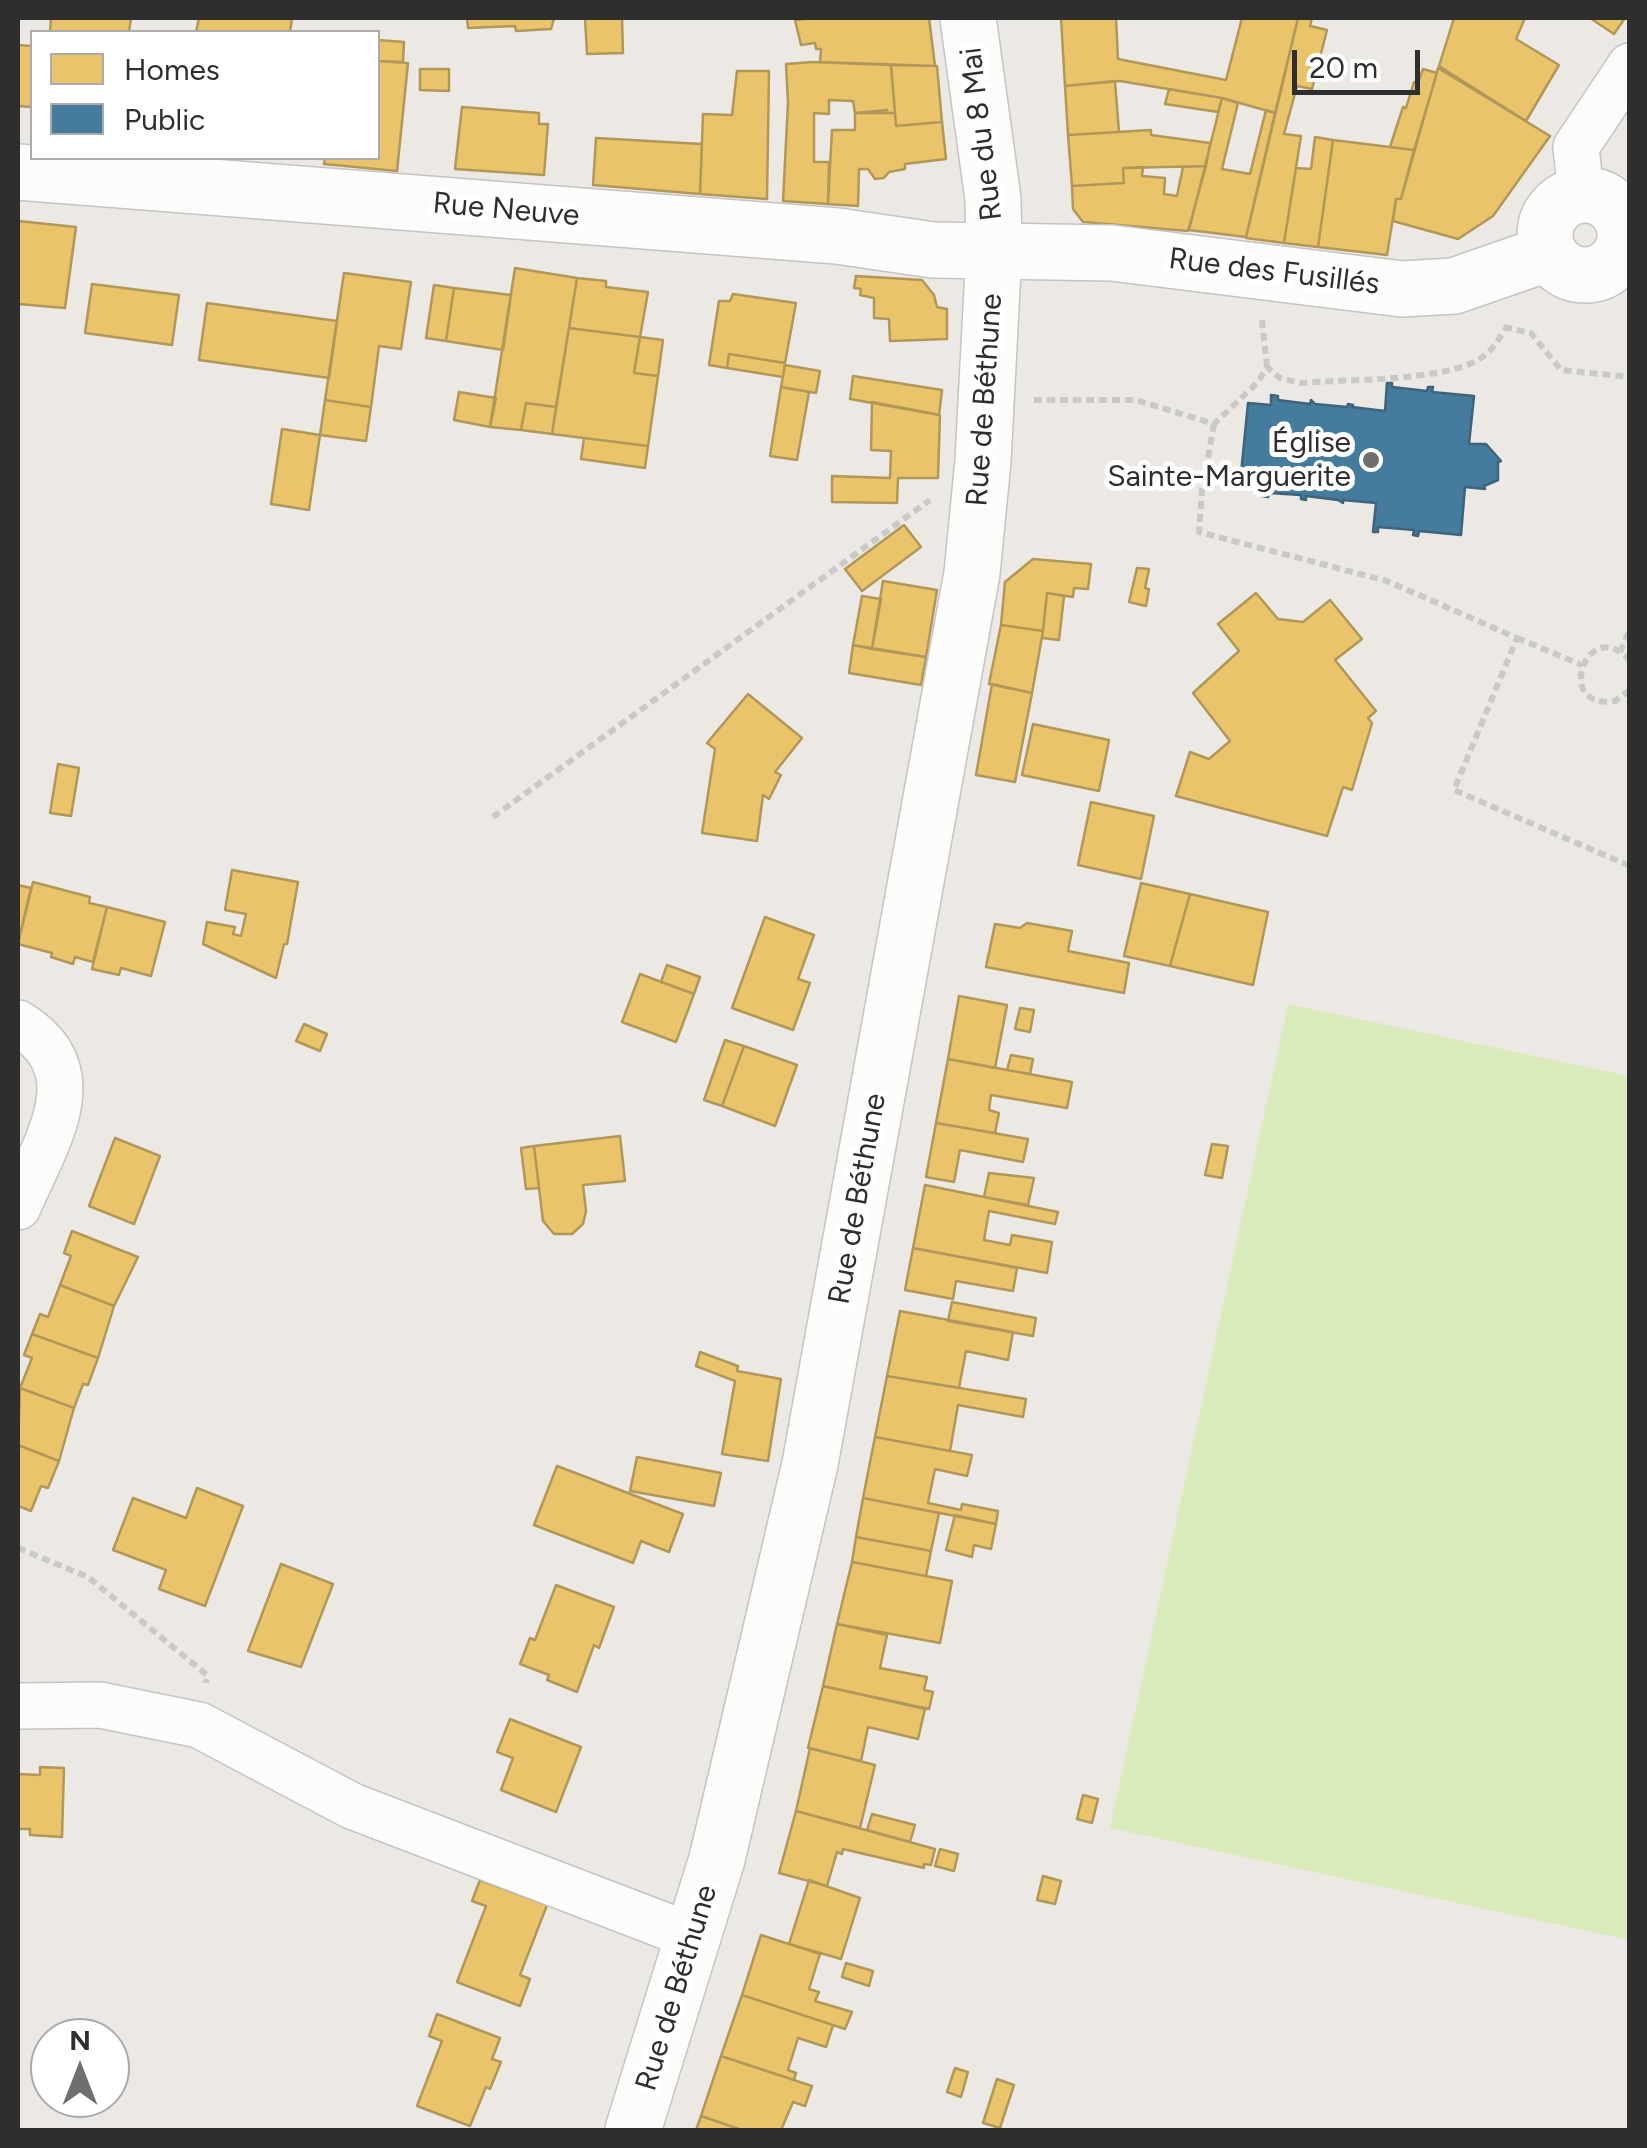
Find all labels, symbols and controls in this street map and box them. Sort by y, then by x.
legend [30,30,380,160]
scale bar [1297,30,1424,92]
street label: Rue du 8 Mai [954,45,1010,223]
text: 20 m [1309,49,1378,86]
text: Homes [124,51,220,88]
text: Public [124,101,205,138]
street label: Rue Neuve [431,186,581,234]
street label: Rue des Fusillés [1167,241,1381,303]
street label: Rue de Béthune [960,292,1010,508]
place label: Église Sainte-Marguerite [1107,425,1351,496]
marker: Église Sainte-Marguerite [1360,449,1382,471]
street label: Rue de Béthune [822,1091,894,1307]
street label: Rue de Béthune [629,1881,725,2095]
north arrow [30,2018,130,2118]
text: N [69,2023,91,2057]

